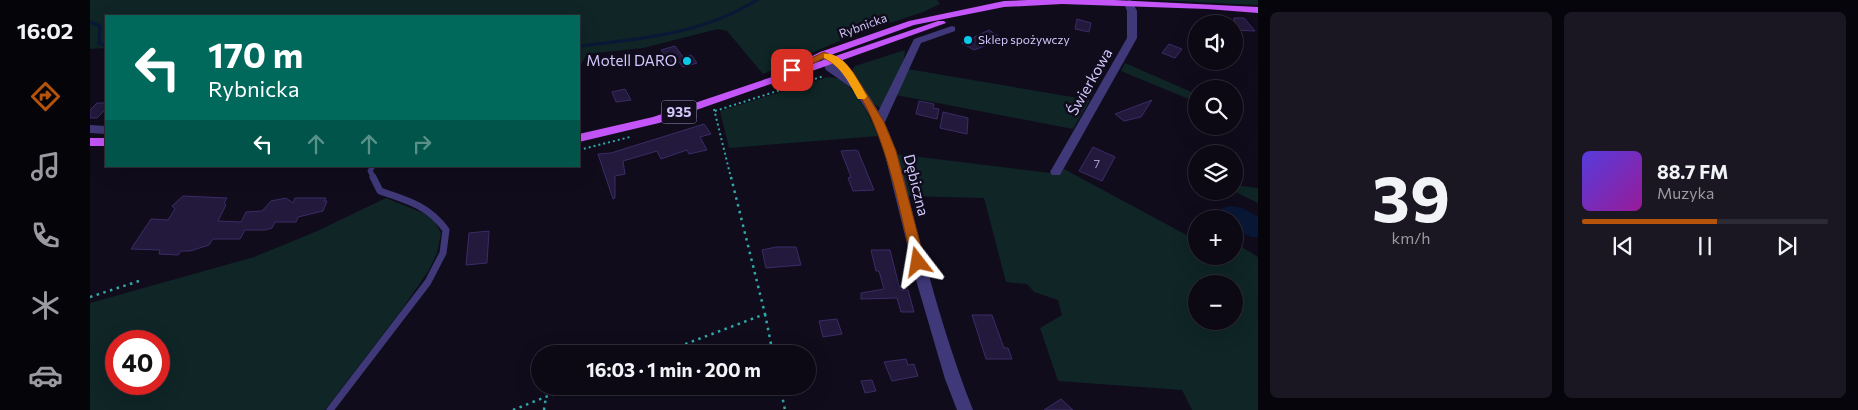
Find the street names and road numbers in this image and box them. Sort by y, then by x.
street label: Rybnicka [837,10,889,40]
street label: Świerkowa [1062,44,1116,118]
road number: 935 [662,100,696,124]
street label: Dębiczna [901,152,933,217]

